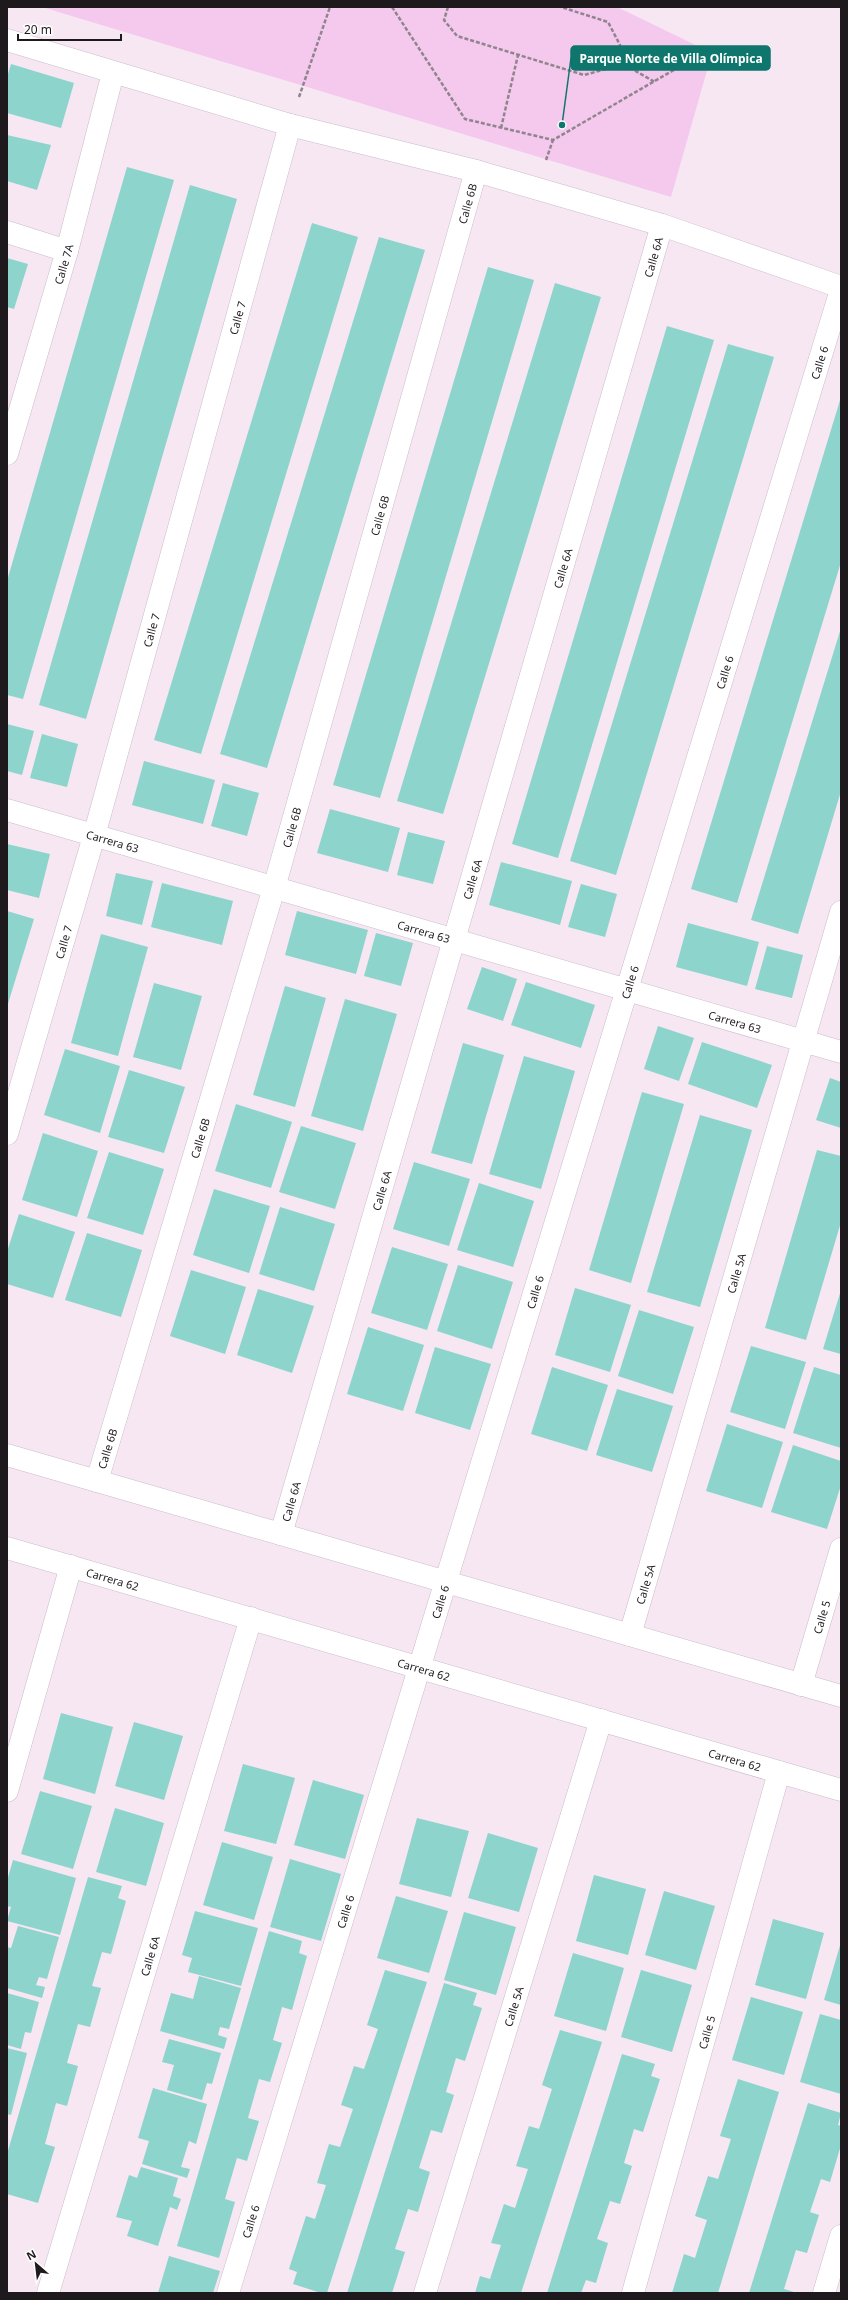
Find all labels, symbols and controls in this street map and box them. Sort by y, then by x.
scale bar [18,16,121,42]
text: 20 m [24,21,52,38]
callout: Parque Norte de Villa Olímpica [571,46,770,70]
text: Parque Norte de Villa Olímpica [579,50,763,67]
street label: Calle 6B [454,182,480,225]
street label: Calle 6A [640,234,666,279]
street label: Calle 7A [50,241,76,286]
street label: Calle 7 [225,299,249,336]
street label: Calle 6 [807,344,831,381]
street label: Calle 6B [366,493,392,537]
street label: Calle 6A [549,545,575,590]
street label: Calle 7 [139,612,163,649]
street label: Calle 6 [712,654,736,691]
street label: Calle 6B [278,805,304,849]
street label: Carrera 63 [85,826,141,855]
street label: Calle 6A [459,856,485,901]
street label: Carrera 63 [396,916,452,946]
street label: Calle 7 [51,923,75,961]
street label: Calle 6 [617,963,641,1001]
street label: Carrera 63 [707,1006,763,1036]
street label: Calle 6B [186,1116,212,1160]
street label: Calle 6A [368,1167,394,1212]
street label: Calle 5A [723,1250,749,1295]
street label: Calle 6 [522,1273,547,1310]
street label: Calle 6B [94,1426,120,1470]
street label: Calle 6A [278,1479,304,1523]
street label: Calle 5A [632,1561,658,1606]
street label: Carrera 62 [85,1564,141,1593]
street label: Calle 6 [427,1583,452,1620]
street label: Calle 5 [809,1598,833,1635]
street label: Carrera 62 [396,1654,452,1684]
street label: Carrera 62 [707,1744,763,1774]
street label: Calle 6 [333,1893,357,1930]
street label: Calle 6A [136,1933,163,1978]
street label: Calle 5A [500,1983,527,2028]
street label: Calle 5 [694,2014,718,2051]
street label: Calle 6 [238,2203,262,2240]
north arrow [16,2244,56,2284]
text: N [24,2246,39,2263]

